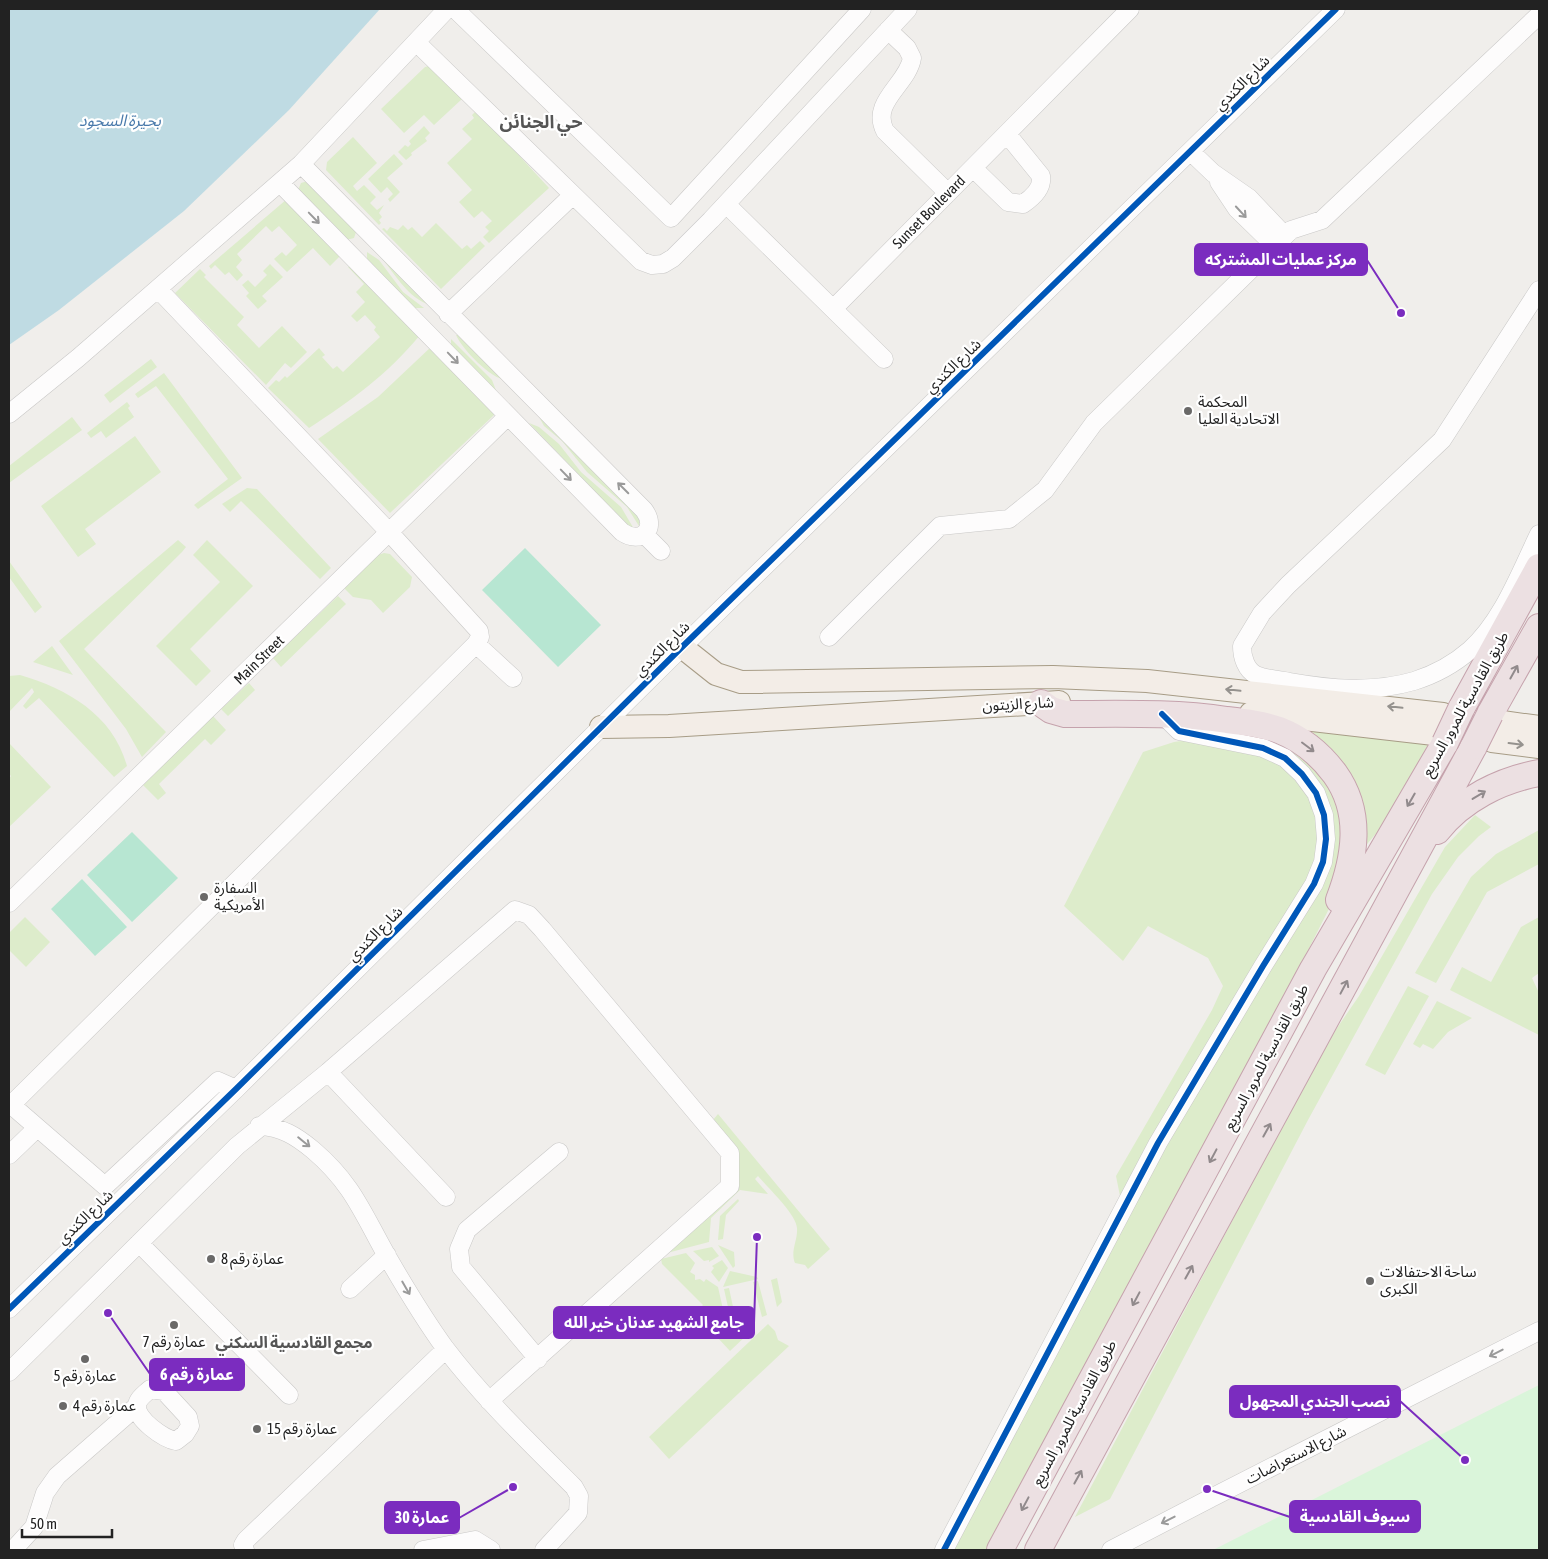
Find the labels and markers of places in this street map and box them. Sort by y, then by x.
callout: مركز عمليات المشتركه [1195,244,1367,275]
place label: المحكمة الاتحادية العليا [1198,393,1279,427]
marker: المحكمة الاتحادية العليا [1182,405,1194,417]
place label: السفارة الأمريكية [214,879,265,914]
marker: السفارة الأمريكية [198,891,210,903]
place label: عمارة رقم 8 [221,1250,284,1270]
marker: عمارة رقم 8 [205,1253,217,1265]
place label: ساحة الاحتفالات الكبرى [1380,1263,1477,1298]
marker: ساحة الاحتفالات الكبرى [1364,1275,1376,1287]
callout: جامع الشهيد عدنان خير الله [554,1307,754,1338]
marker: عمارة رقم 7 [168,1319,180,1331]
place label: عمارة رقم 7 [143,1333,206,1353]
marker: عمارة رقم 5 [79,1353,91,1365]
callout: عمارة رقم 6 [150,1359,244,1390]
place label: عمارة رقم 5 [54,1367,117,1387]
callout: نصب الجندي المجهول [1230,1386,1400,1417]
place label: عمارة رقم 4 [73,1397,136,1417]
marker: عمارة رقم 4 [57,1400,69,1412]
place label: عمارة رقم 15 [267,1420,337,1440]
marker: عمارة رقم 15 [251,1423,263,1435]
callout: سيوف القادسية [1290,1501,1420,1532]
callout: عمارة 30 [385,1502,459,1533]

